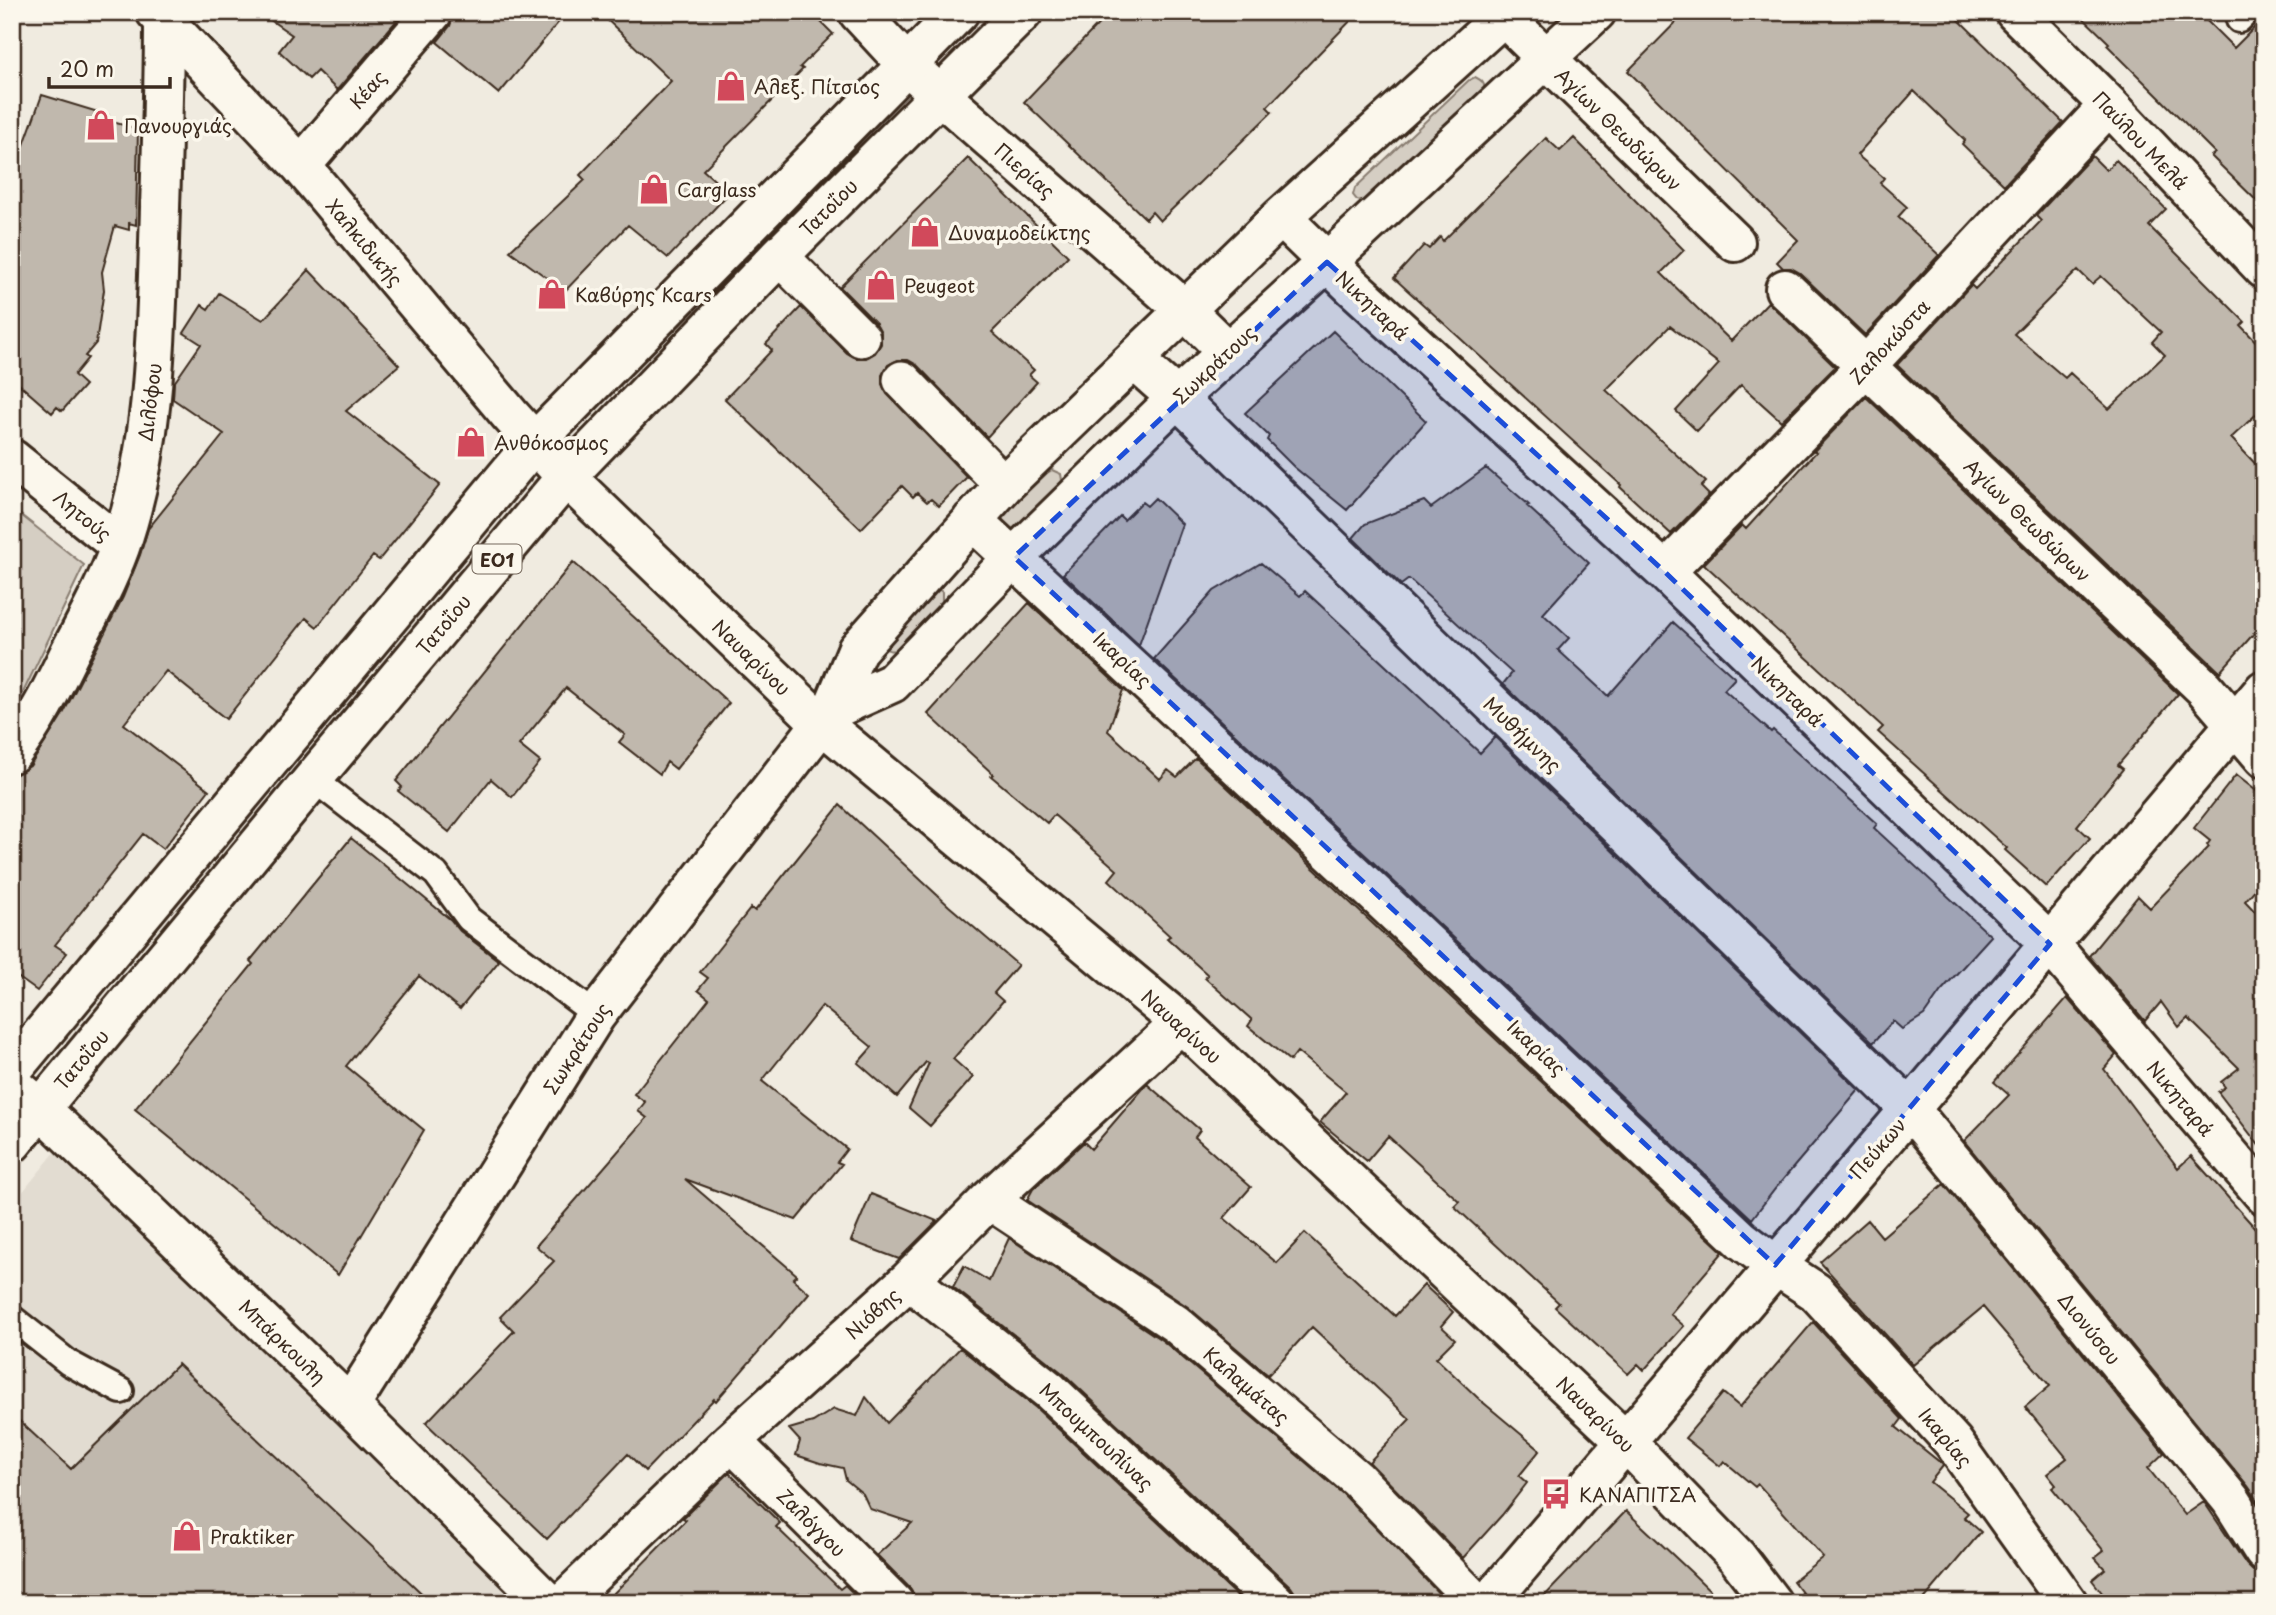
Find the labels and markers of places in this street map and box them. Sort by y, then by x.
shop icon: Αλεξ. Πίτσιος [714,69,748,103]
place label: Αλεξ. Πίτσιος [754,72,880,100]
shop icon: Πανουργιάς [84,108,118,142]
place label: Πανουργιάς [124,111,232,139]
shop icon: Carglass [637,172,671,206]
place label: Carglass [677,175,757,203]
shop icon: Δυναμοδείκτης [908,215,942,249]
place label: Δυναμοδείκτης [948,218,1091,246]
shop icon: Peugeot [864,268,898,302]
place label: Peugeot [904,271,975,299]
shop icon: Καβύρης Kcars [535,277,569,311]
place label: Καβύρης Kcars [575,280,712,308]
shop icon: Ανθόκοσμος [454,425,488,459]
place label: Ανθόκοσμος [494,428,609,456]
bus stop icon: ΚΑΝΑΠΙΤΣΑ [1539,1477,1573,1511]
place label: ΚΑΝΑΠΙΤΣΑ [1579,1480,1697,1508]
shop icon: Praktiker [170,1519,204,1553]
place label: Praktiker [210,1522,295,1550]

